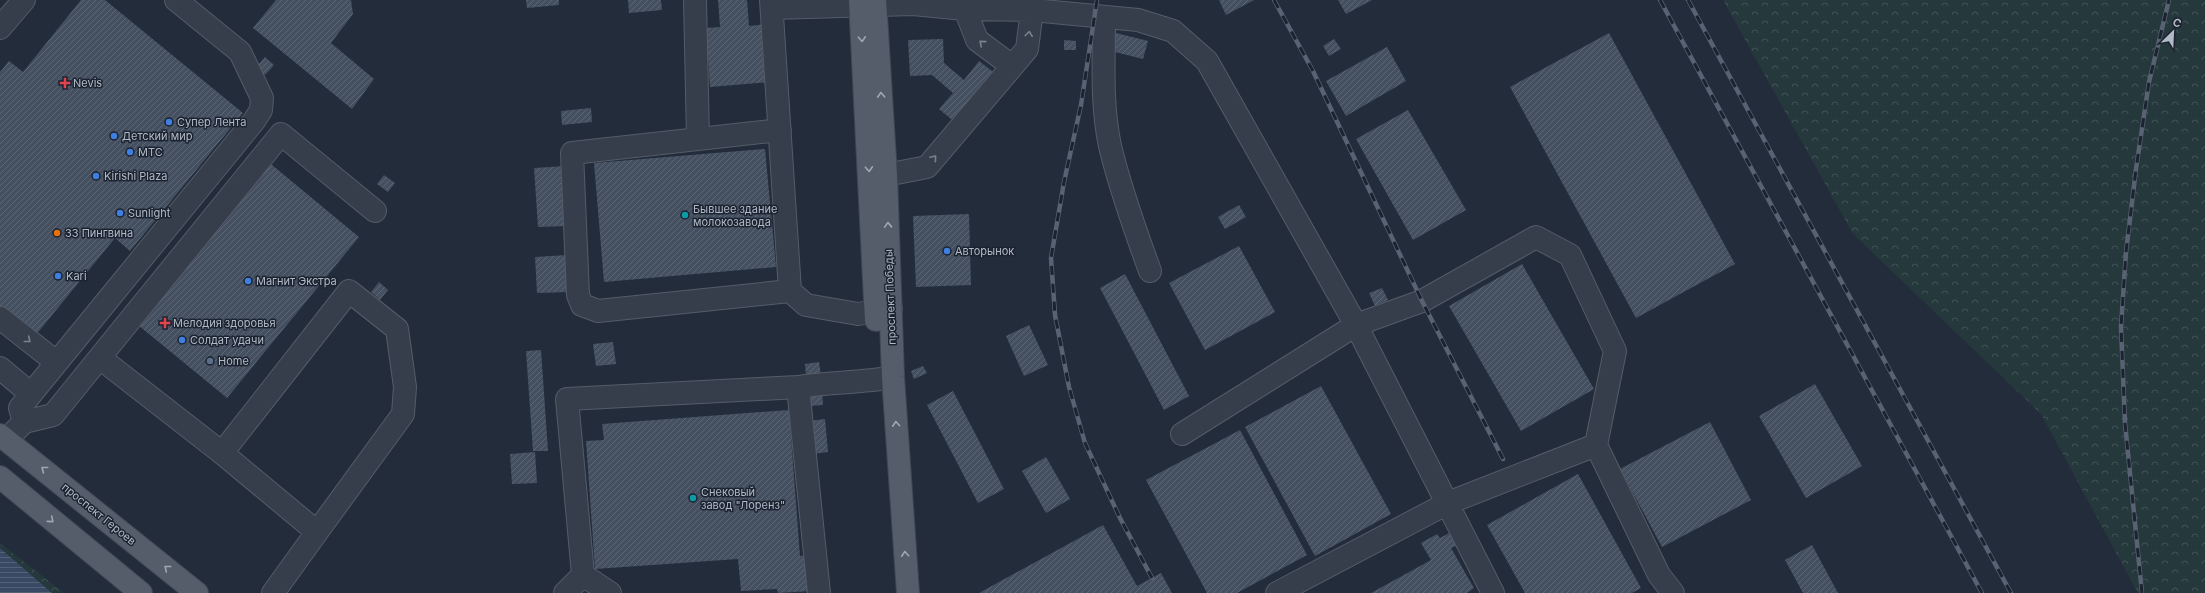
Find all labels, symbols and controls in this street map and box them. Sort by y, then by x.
north arrow [2153,12,2193,52]
text: С [2171,15,2184,31]
one-way arrow [1024,31,1033,37]
one-way arrow [858,36,867,42]
one-way arrow [979,41,987,48]
place label: Nevis [73,76,102,90]
marker: Nevis [60,78,70,88]
one-way arrow [877,92,886,98]
place label: Супер Лента [177,115,246,129]
marker: Супер Лента [164,117,174,127]
place label: Детский мир [122,129,193,143]
marker: Детский мир [109,131,119,141]
place label: МТС [138,145,163,159]
marker: МТС [125,147,135,157]
one-way arrow [930,155,937,163]
one-way arrow [864,166,873,172]
place label: Kirishi Plaza [104,169,167,183]
marker: Kirishi Plaza [91,171,101,181]
place label: Бывшее здание молокозавода [693,202,777,229]
place label: Sunlight [128,206,171,220]
marker: Sunlight [115,208,125,218]
marker: Бывшее здание молокозавода [680,210,690,220]
one-way arrow [884,222,892,228]
place label: 33 Пингвина [65,226,133,240]
marker: 33 Пингвина [52,228,62,238]
place label: Авторынок [955,244,1014,258]
marker: Авторынок [942,246,952,256]
street label: проспект Победы [881,249,899,345]
place label: Kari [66,269,87,283]
marker: Kari [53,271,63,281]
place label: Магнит Экстра [256,274,337,288]
marker: Магнит Экстра [243,276,253,286]
place label: Мелодия здоровья [173,316,276,330]
marker: Мелодия здоровья [160,318,170,328]
place label: Солдат удачи [190,333,264,347]
one-way arrow [24,335,31,342]
marker: Солдат удачи [177,335,187,345]
place label: Home [218,354,249,368]
marker: Home [205,356,215,366]
one-way arrow [891,421,900,427]
one-way arrow [41,467,48,474]
street label: проспект Героев [59,480,139,548]
place label: Снековый завод "Лоренз" [701,485,785,512]
marker: Снековый завод "Лоренз" [688,493,698,503]
one-way arrow [47,516,54,523]
one-way arrow [900,551,909,557]
one-way arrow [164,566,171,573]

